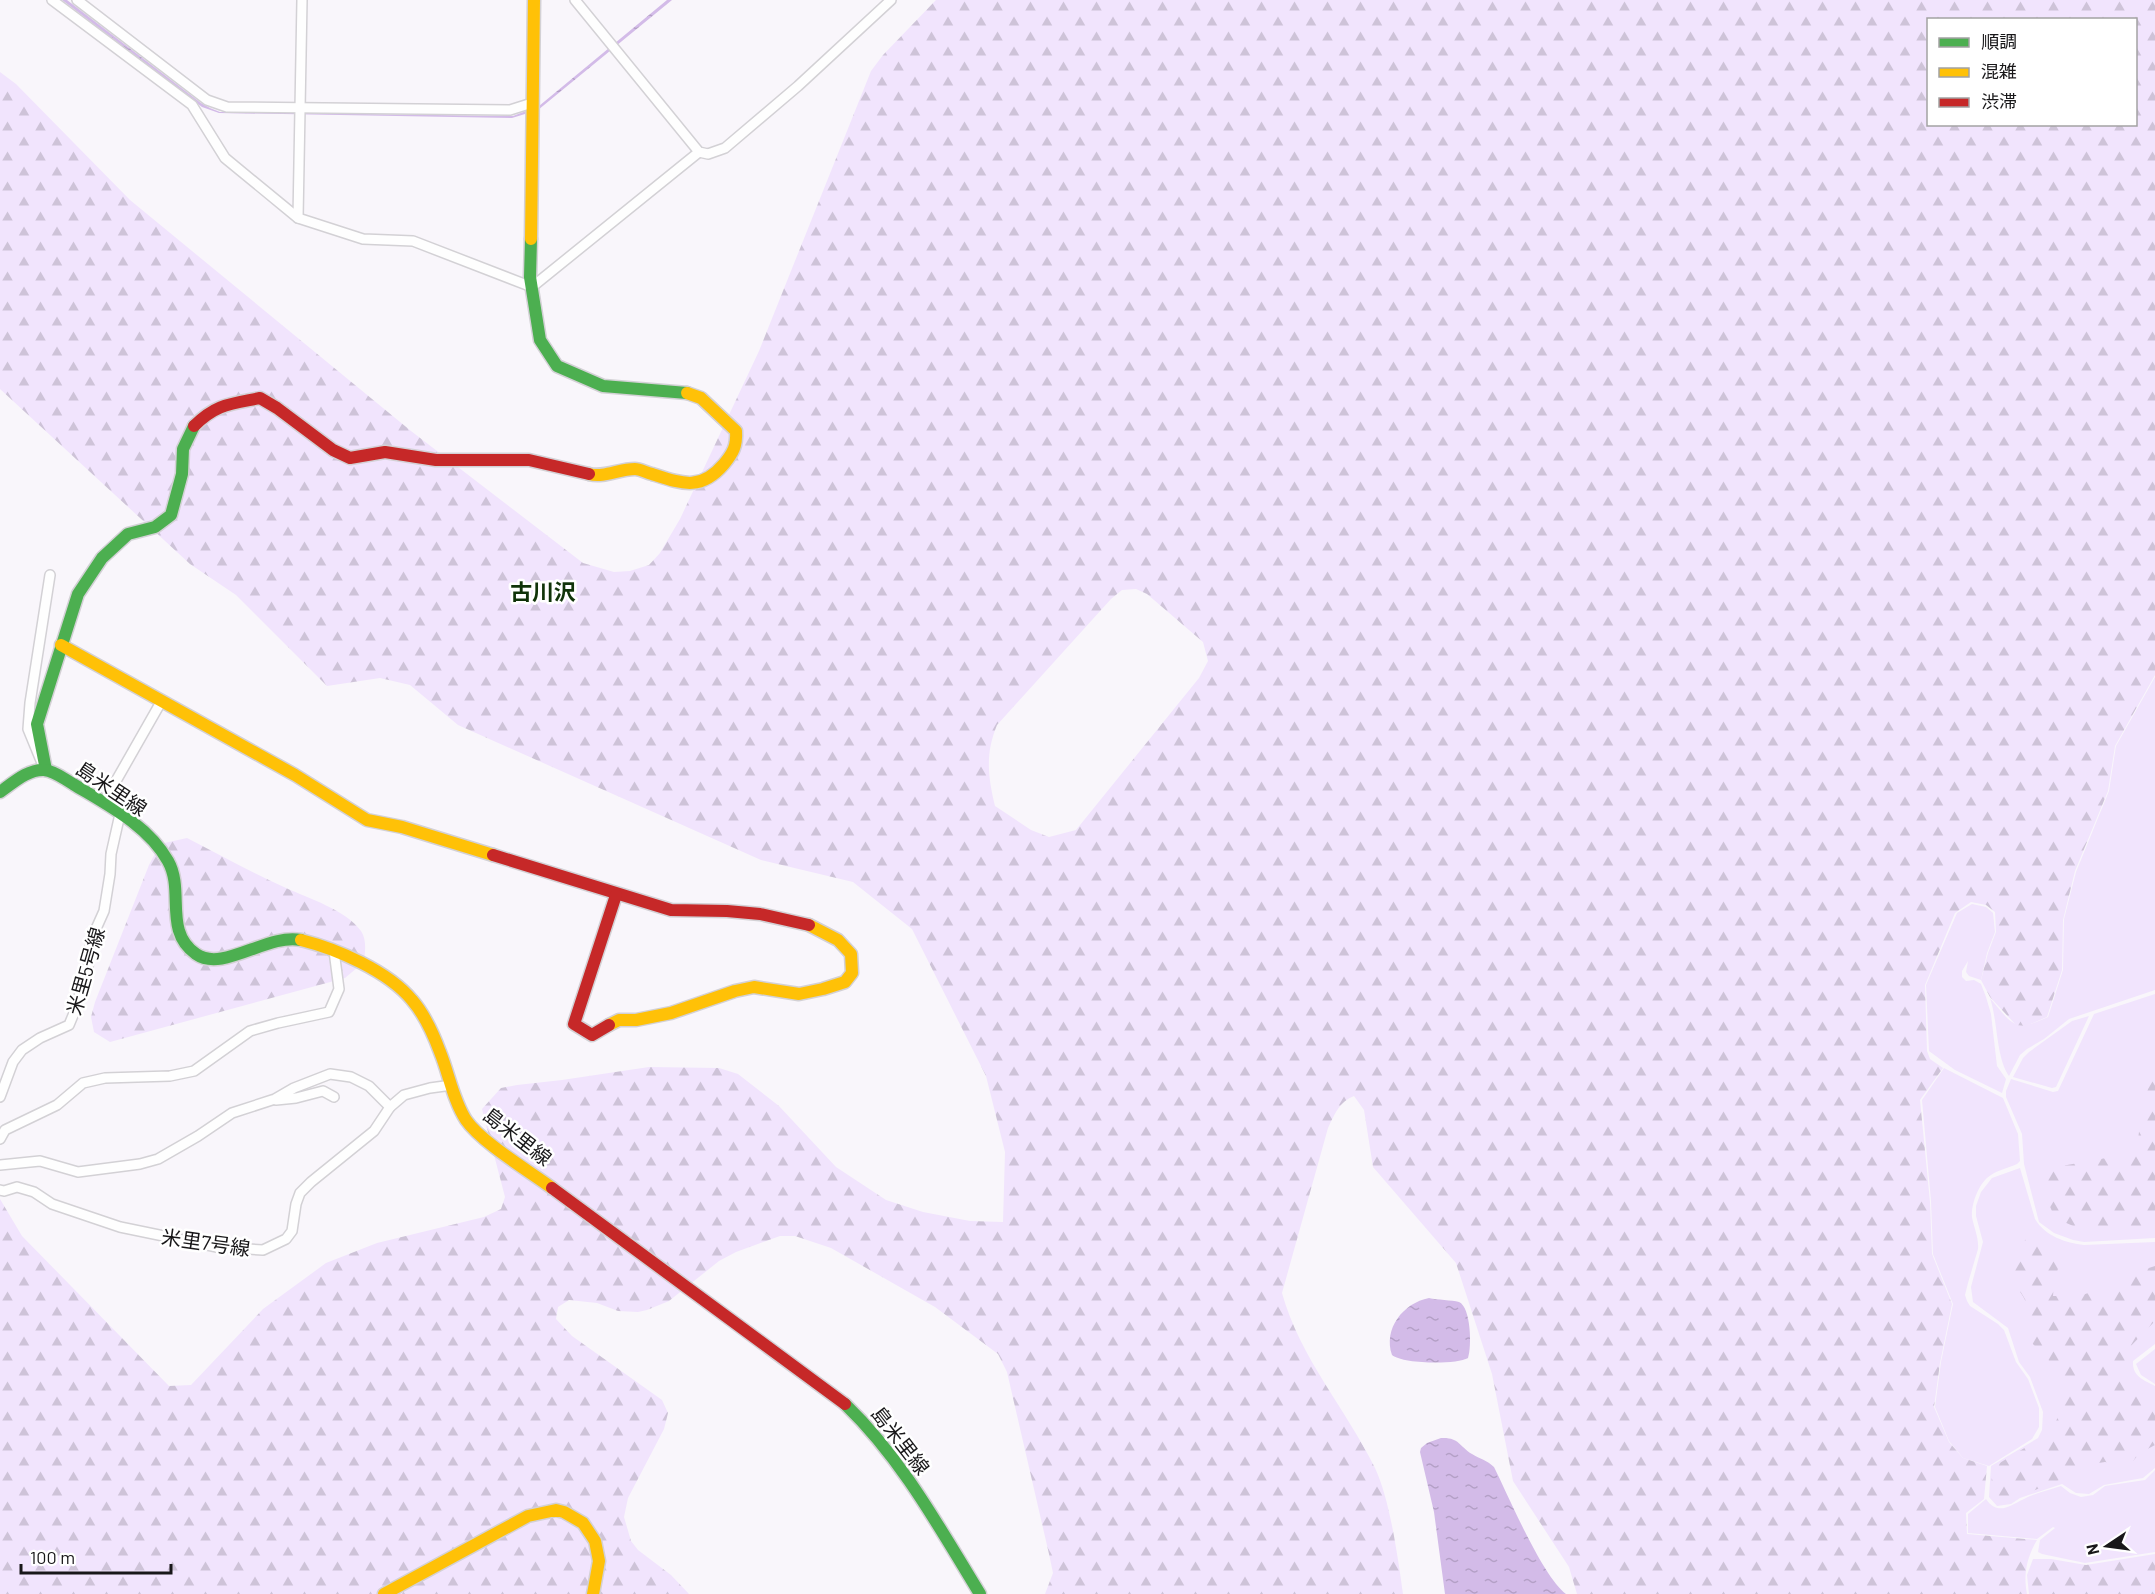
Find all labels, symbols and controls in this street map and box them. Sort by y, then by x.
legend [1927,18,2137,126]
text: 順調 [1981,30,2017,52]
text: 混雑 [1981,60,2017,82]
text: 渋滞 [1981,90,2017,112]
district label: 古川沢 [510,578,576,604]
street label: 島米里線 [72,756,152,820]
street label: 米里5号線 [61,924,109,1018]
street label: 島米里線 [479,1102,557,1170]
street label: 米里7号線 [160,1224,252,1260]
street label: 島米里線 [867,1401,935,1479]
north arrow [2077,1516,2137,1576]
scale bar [21,1537,171,1575]
text: N [2081,1542,2102,1557]
text: 100 m [30,1546,75,1568]

